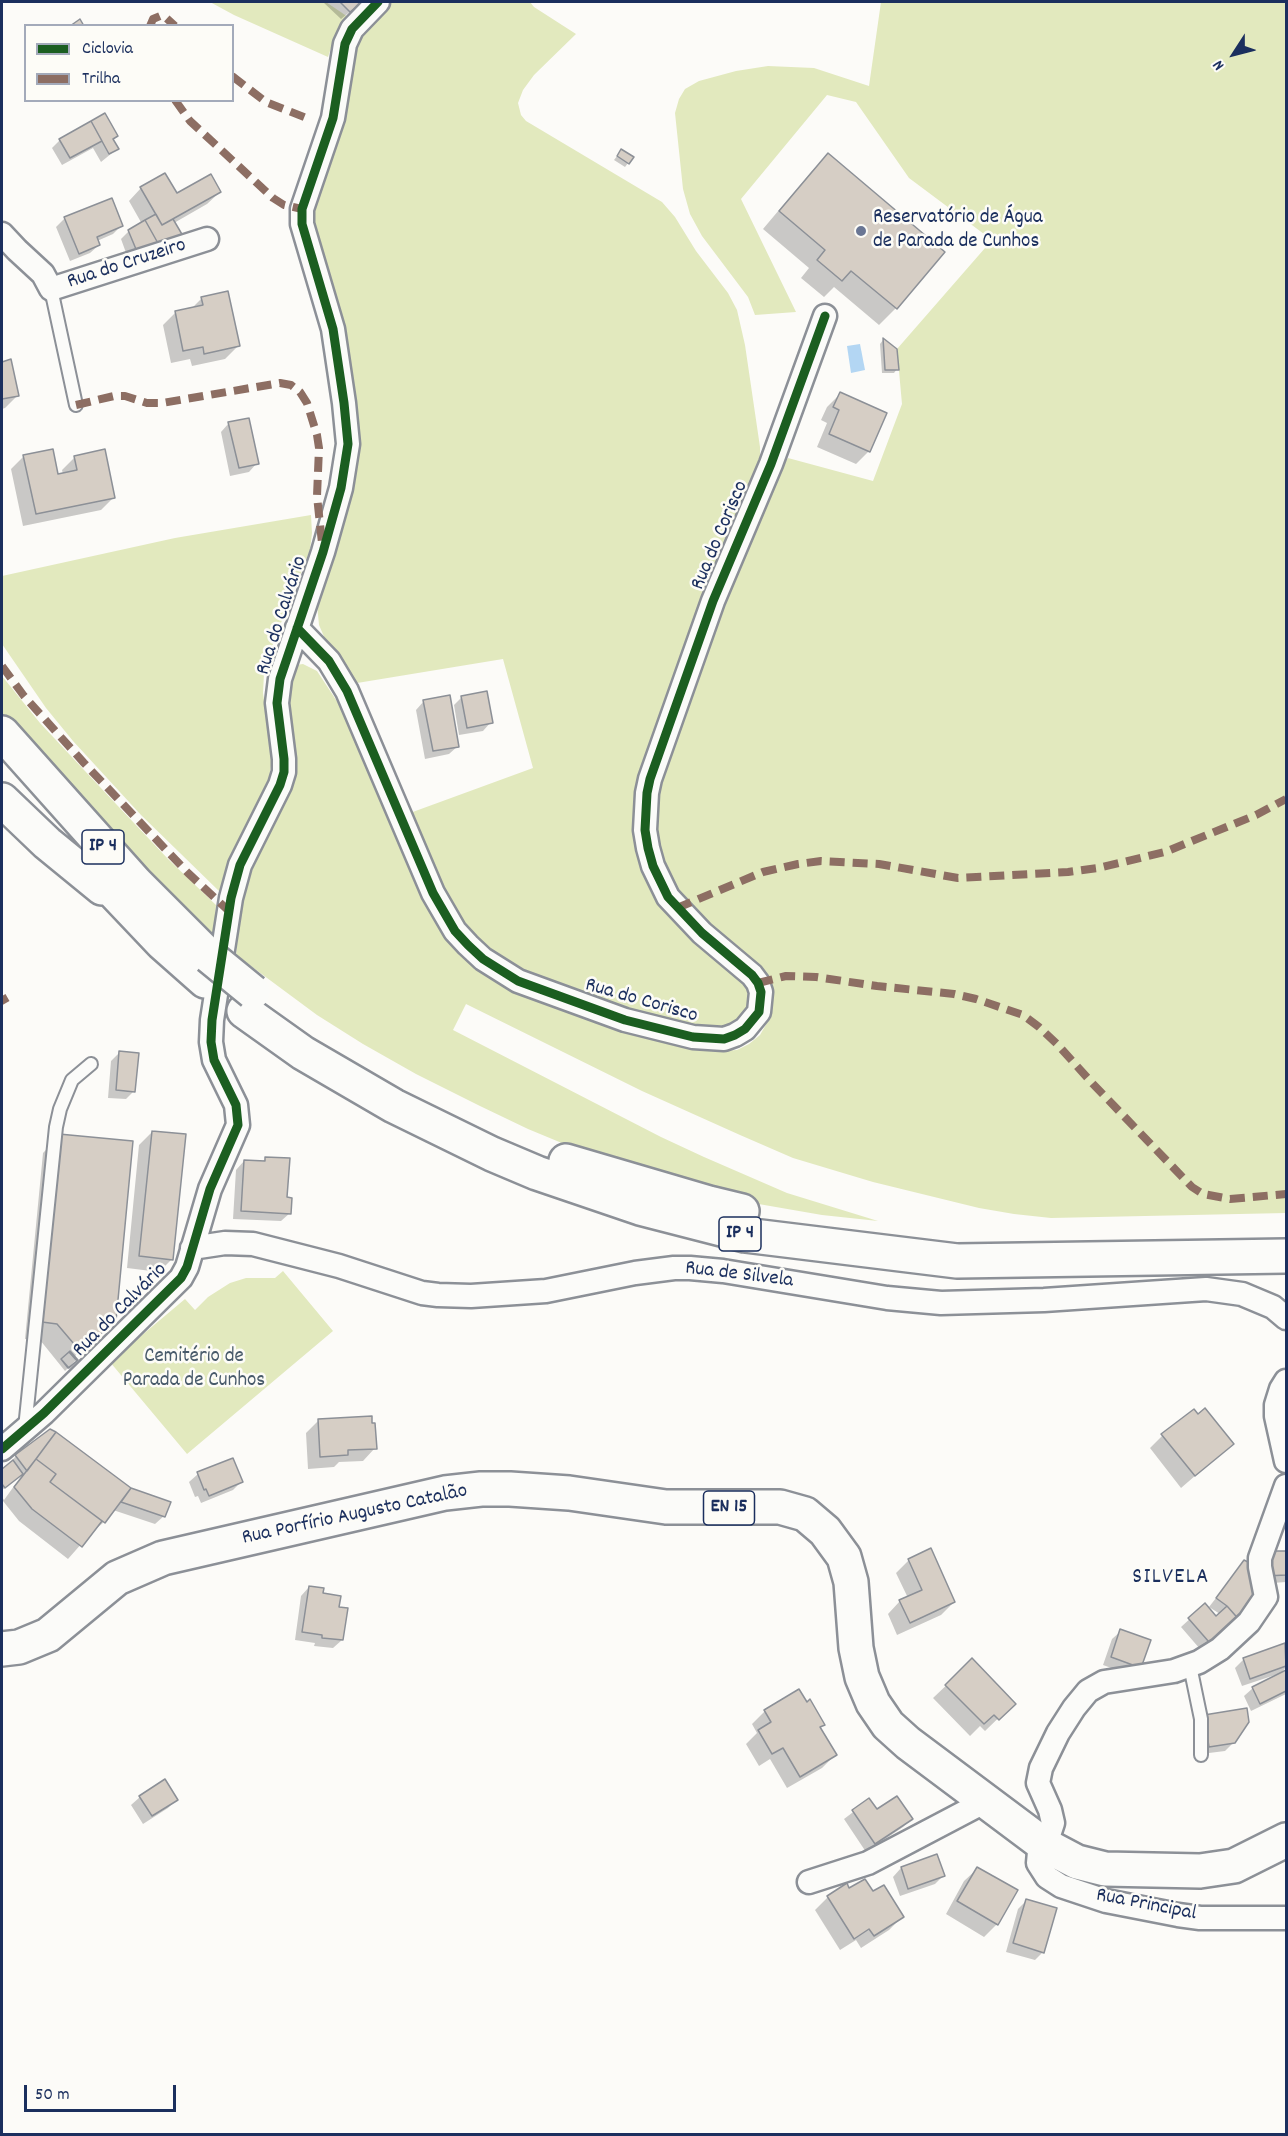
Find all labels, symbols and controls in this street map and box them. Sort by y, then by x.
legend [24,24,234,102]
north arrow [1204,24,1264,84]
text: Ciclovia [82,37,133,62]
text: N [1207,55,1231,75]
text: Trilha [82,67,120,92]
place label: Reservatório de Água de Parada de Cunhos [873,206,1043,256]
marker: Reservatório de Água de Parada de Cunhos [854,224,868,238]
street label: Rua do Cruzeiro [64,234,190,296]
street label: Rua do Corisco [687,478,755,594]
street label: Rua do Calvário [252,553,314,679]
road number: IP 4 [82,830,124,864]
street label: Rua do Corisco [582,974,700,1030]
road number: IP 4 [719,1217,761,1251]
street label: Rua de Silvela [683,1257,795,1295]
street label: Rua do Calvário [68,1258,174,1364]
park label: Cemitério de Parada de Cunhos [123,1345,265,1395]
street label: Rua Porfírio Augusto Catalão [240,1480,470,1552]
road number: EN 15 [704,1491,754,1525]
district label: SILVELA [1132,1566,1210,1592]
street label: Rua Principal [1094,1884,1198,1928]
scale bar [27,2073,178,2111]
text: 50 m [35,2083,70,2108]

